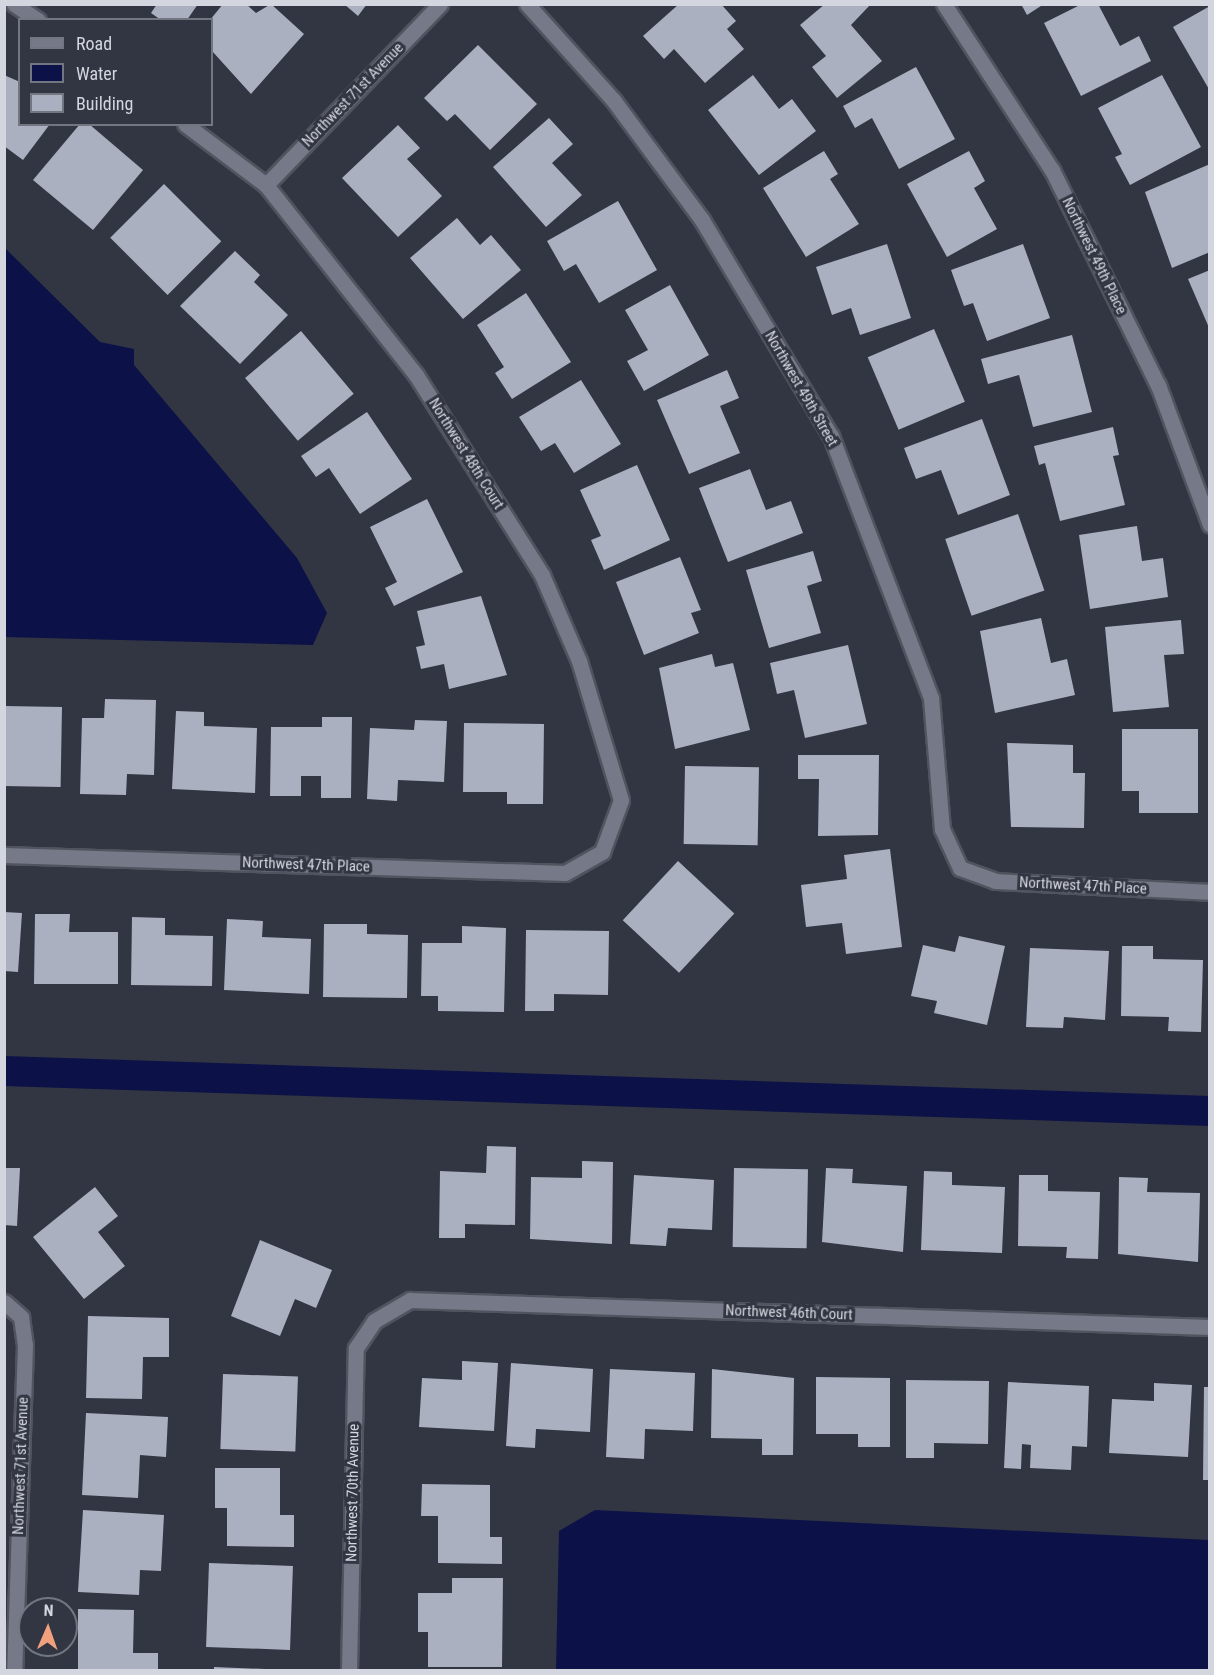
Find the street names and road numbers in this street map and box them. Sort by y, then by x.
street label: Northwest 71st Avenue [299,39,407,151]
street label: Northwest 49th Place [1058,195,1130,317]
street label: Northwest 49th Street [761,328,841,450]
street label: Northwest 48th Court [425,395,507,513]
street label: Northwest 47th Place [242,854,370,876]
street label: Northwest 47th Place [1019,874,1147,898]
street label: Northwest 46th Court [725,1302,853,1324]
street label: Northwest 71st Avenue [10,1397,32,1535]
street label: Northwest 70th Avenue [343,1424,363,1562]

